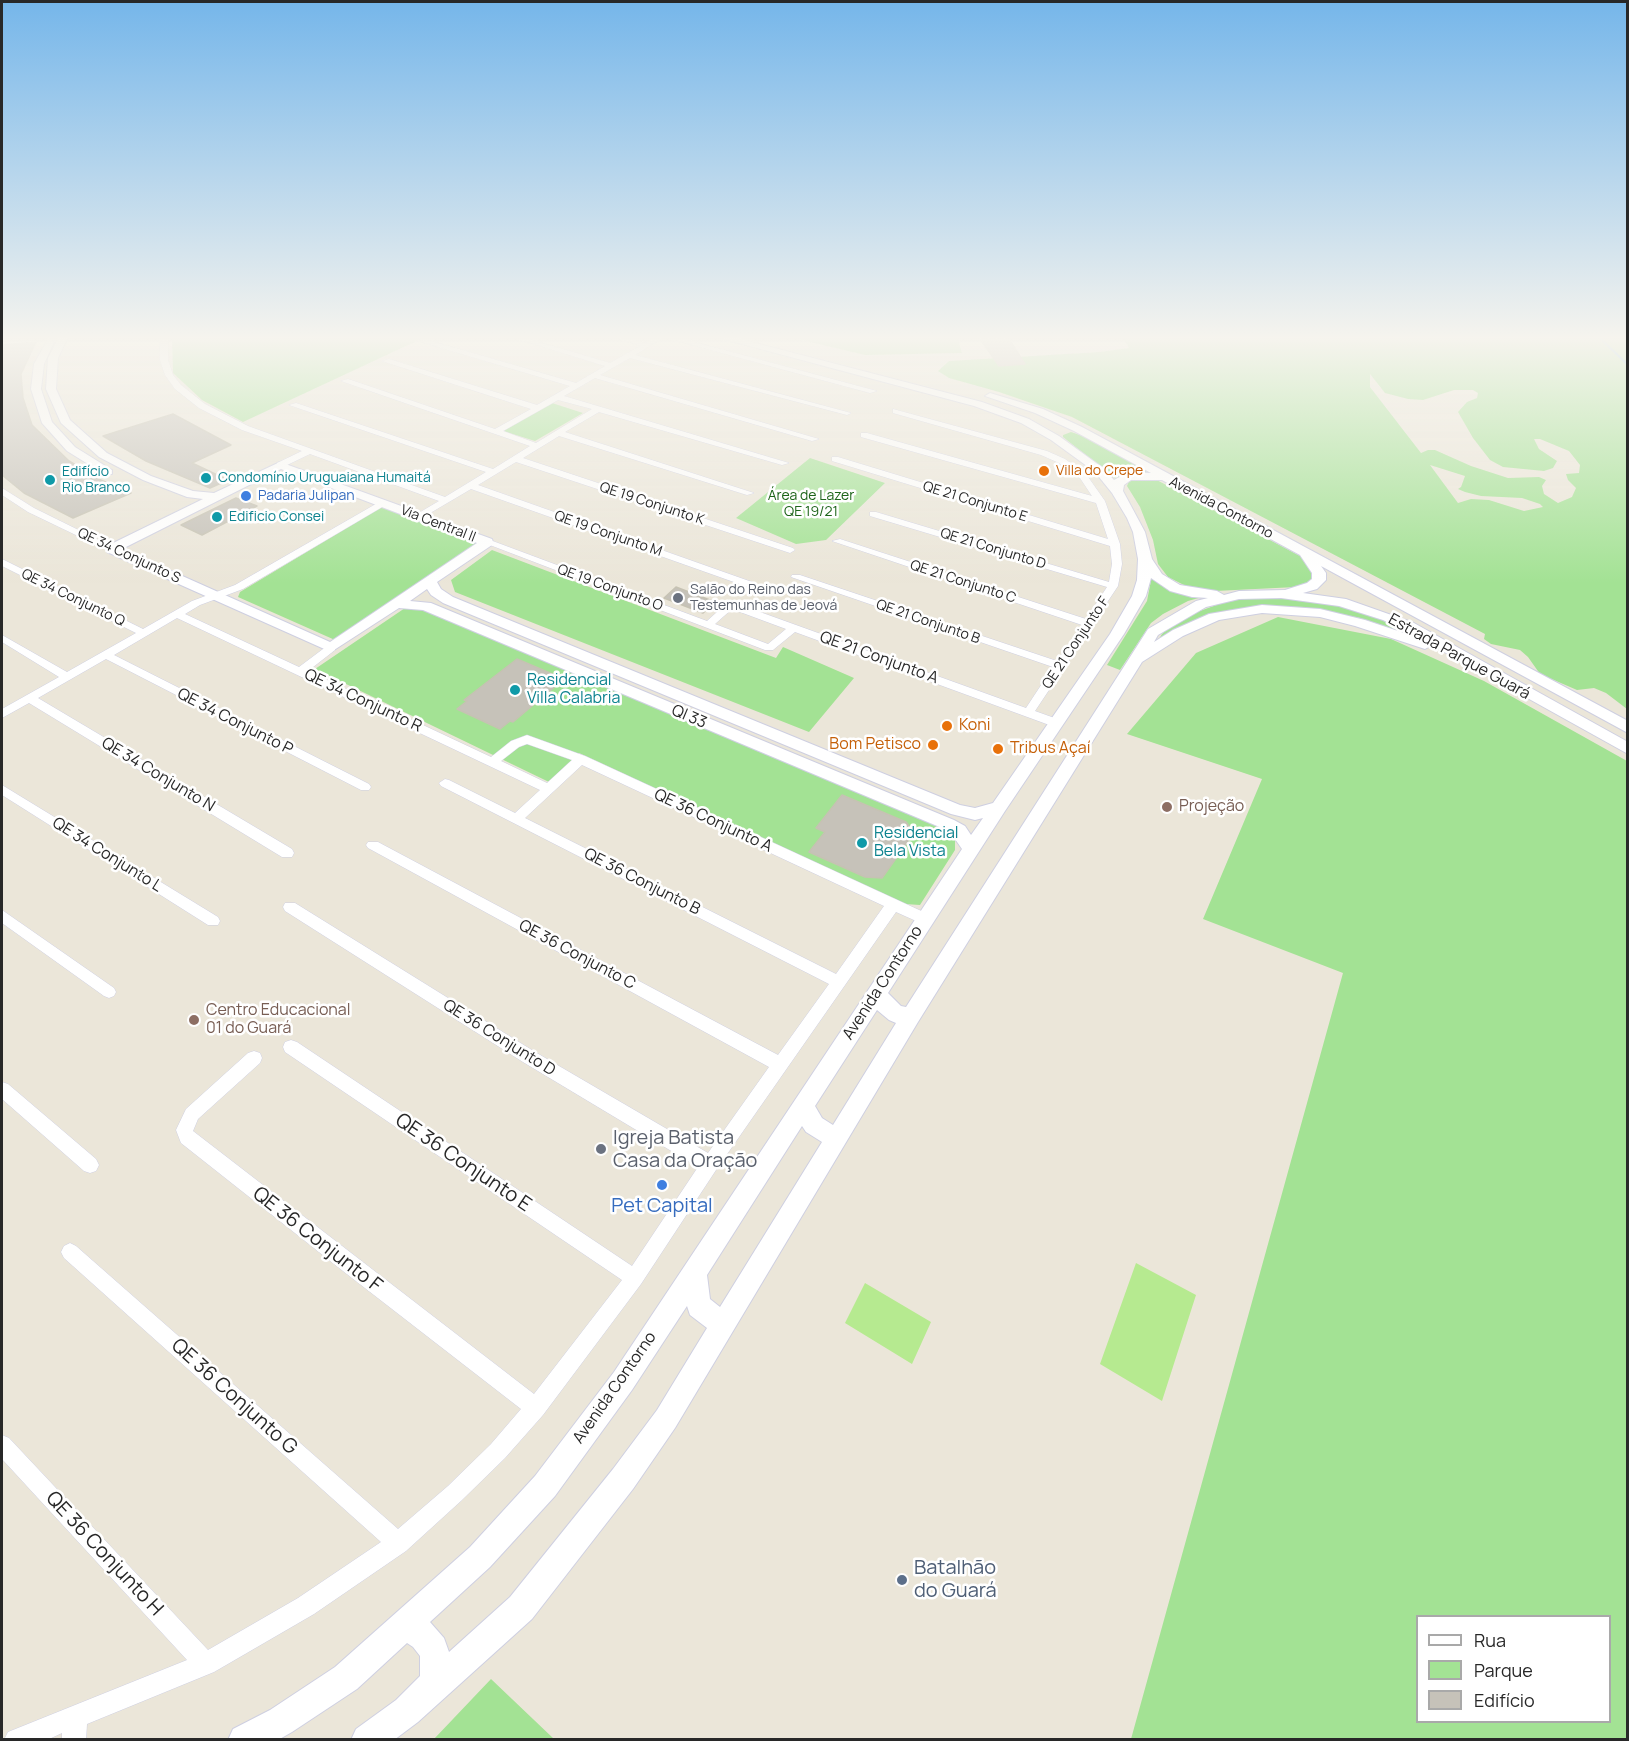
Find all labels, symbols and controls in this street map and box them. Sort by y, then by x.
place label: Villa do Crepe [1056,463,1143,479]
place label: Edifício Rio Branco [62,464,130,496]
marker: Villa do Crepe [1037,464,1051,478]
place label: Condomínio Uruguaiana Humaitá [218,470,431,486]
marker: Condomínio Uruguaiana Humaitá [199,471,213,485]
marker: Edifício Rio Branco [43,473,57,487]
street label: Avenida Contorno [1166,473,1276,543]
street label: QE 21 Conjunto E [921,478,1029,526]
street label: QE 19 Conjunto K [597,479,707,529]
place label: Padaria Julipan [258,488,355,504]
park label: Área de Lazer QE 19/21 [768,488,854,520]
marker: Padaria Julipan [239,489,253,503]
street label: Via Central II [398,502,478,546]
street label: QE 19 Conjunto M [552,508,664,560]
place label: Edificio Consei [229,509,324,525]
marker: Edificio Consei [210,510,224,524]
street label: QE 34 Conjunto S [75,525,183,587]
street label: QE 21 Conjunto D [938,525,1048,573]
street label: QE 21 Conjunto C [908,557,1018,607]
street label: QE 19 Conjunto O [555,561,665,615]
street label: QE 34 Conjunto Q [19,566,127,630]
place label: Salão do Reino das Testemunhas de Jeová [690,582,837,614]
marker: Salão do Reino das Testemunhas de Jeová [671,591,685,605]
street label: QE 21 Conjunto F [1039,594,1113,692]
street label: QE 21 Conjunto B [874,596,982,648]
street label: Estrada Parque Guará [1385,610,1533,704]
street label: QE 21 Conjunto A [817,628,941,688]
street label: QE 34 Conjunto R [301,665,425,737]
place label: Residencial Villa Calabria [527,671,620,709]
marker: Residencial Villa Calabria [508,683,522,697]
street label: QE 34 Conjunto P [174,685,296,759]
street label: QI 33 [669,701,709,733]
place label: Koni [959,716,991,736]
marker: Koni [940,719,954,733]
street label: QE 34 Conjunto N [98,734,218,816]
place label: Bom Petisco [829,735,921,755]
marker: Bom Petisco [926,738,940,752]
place label: Tribus Açaí [1010,739,1090,759]
marker: Tribus Açaí [991,742,1005,756]
street label: QE 36 Conjunto A [651,785,775,857]
place label: Projeção [1179,797,1244,817]
marker: Projeção [1160,800,1174,814]
street label: QE 34 Conjunto L [49,814,165,896]
place label: Residencial Bela Vista [874,824,959,862]
marker: Residencial Bela Vista [855,836,869,850]
street label: QE 36 Conjunto B [581,844,703,920]
street label: QE 36 Conjunto C [515,916,639,994]
street label: Avenida Contorno [839,922,927,1044]
street label: QE 36 Conjunto D [439,996,559,1080]
place label: Centro Educacional 01 do Guará [206,1001,350,1039]
marker: Centro Educacional 01 do Guará [187,1013,201,1027]
street label: QE 36 Conjunto E [390,1109,536,1217]
place label: Igreja Batista Casa da Oração [613,1126,757,1173]
marker: Igreja Batista Casa da Oração [594,1142,608,1156]
marker: Pet Capital [655,1178,669,1192]
street label: QE 36 Conjunto F [248,1182,386,1298]
place label: Pet Capital [611,1194,713,1218]
street label: Avenida Contorno [569,1328,661,1448]
street label: QE 36 Conjunto G [166,1334,302,1460]
street label: QE 36 Conjunto H [40,1487,168,1621]
place label: Batalhão do Guará [914,1556,997,1603]
marker: Batalhão do Guará [895,1573,909,1587]
legend [1416,1615,1611,1723]
text: Rua [1474,1628,1506,1652]
text: Parque [1474,1658,1533,1682]
text: Edifício [1474,1688,1535,1712]

